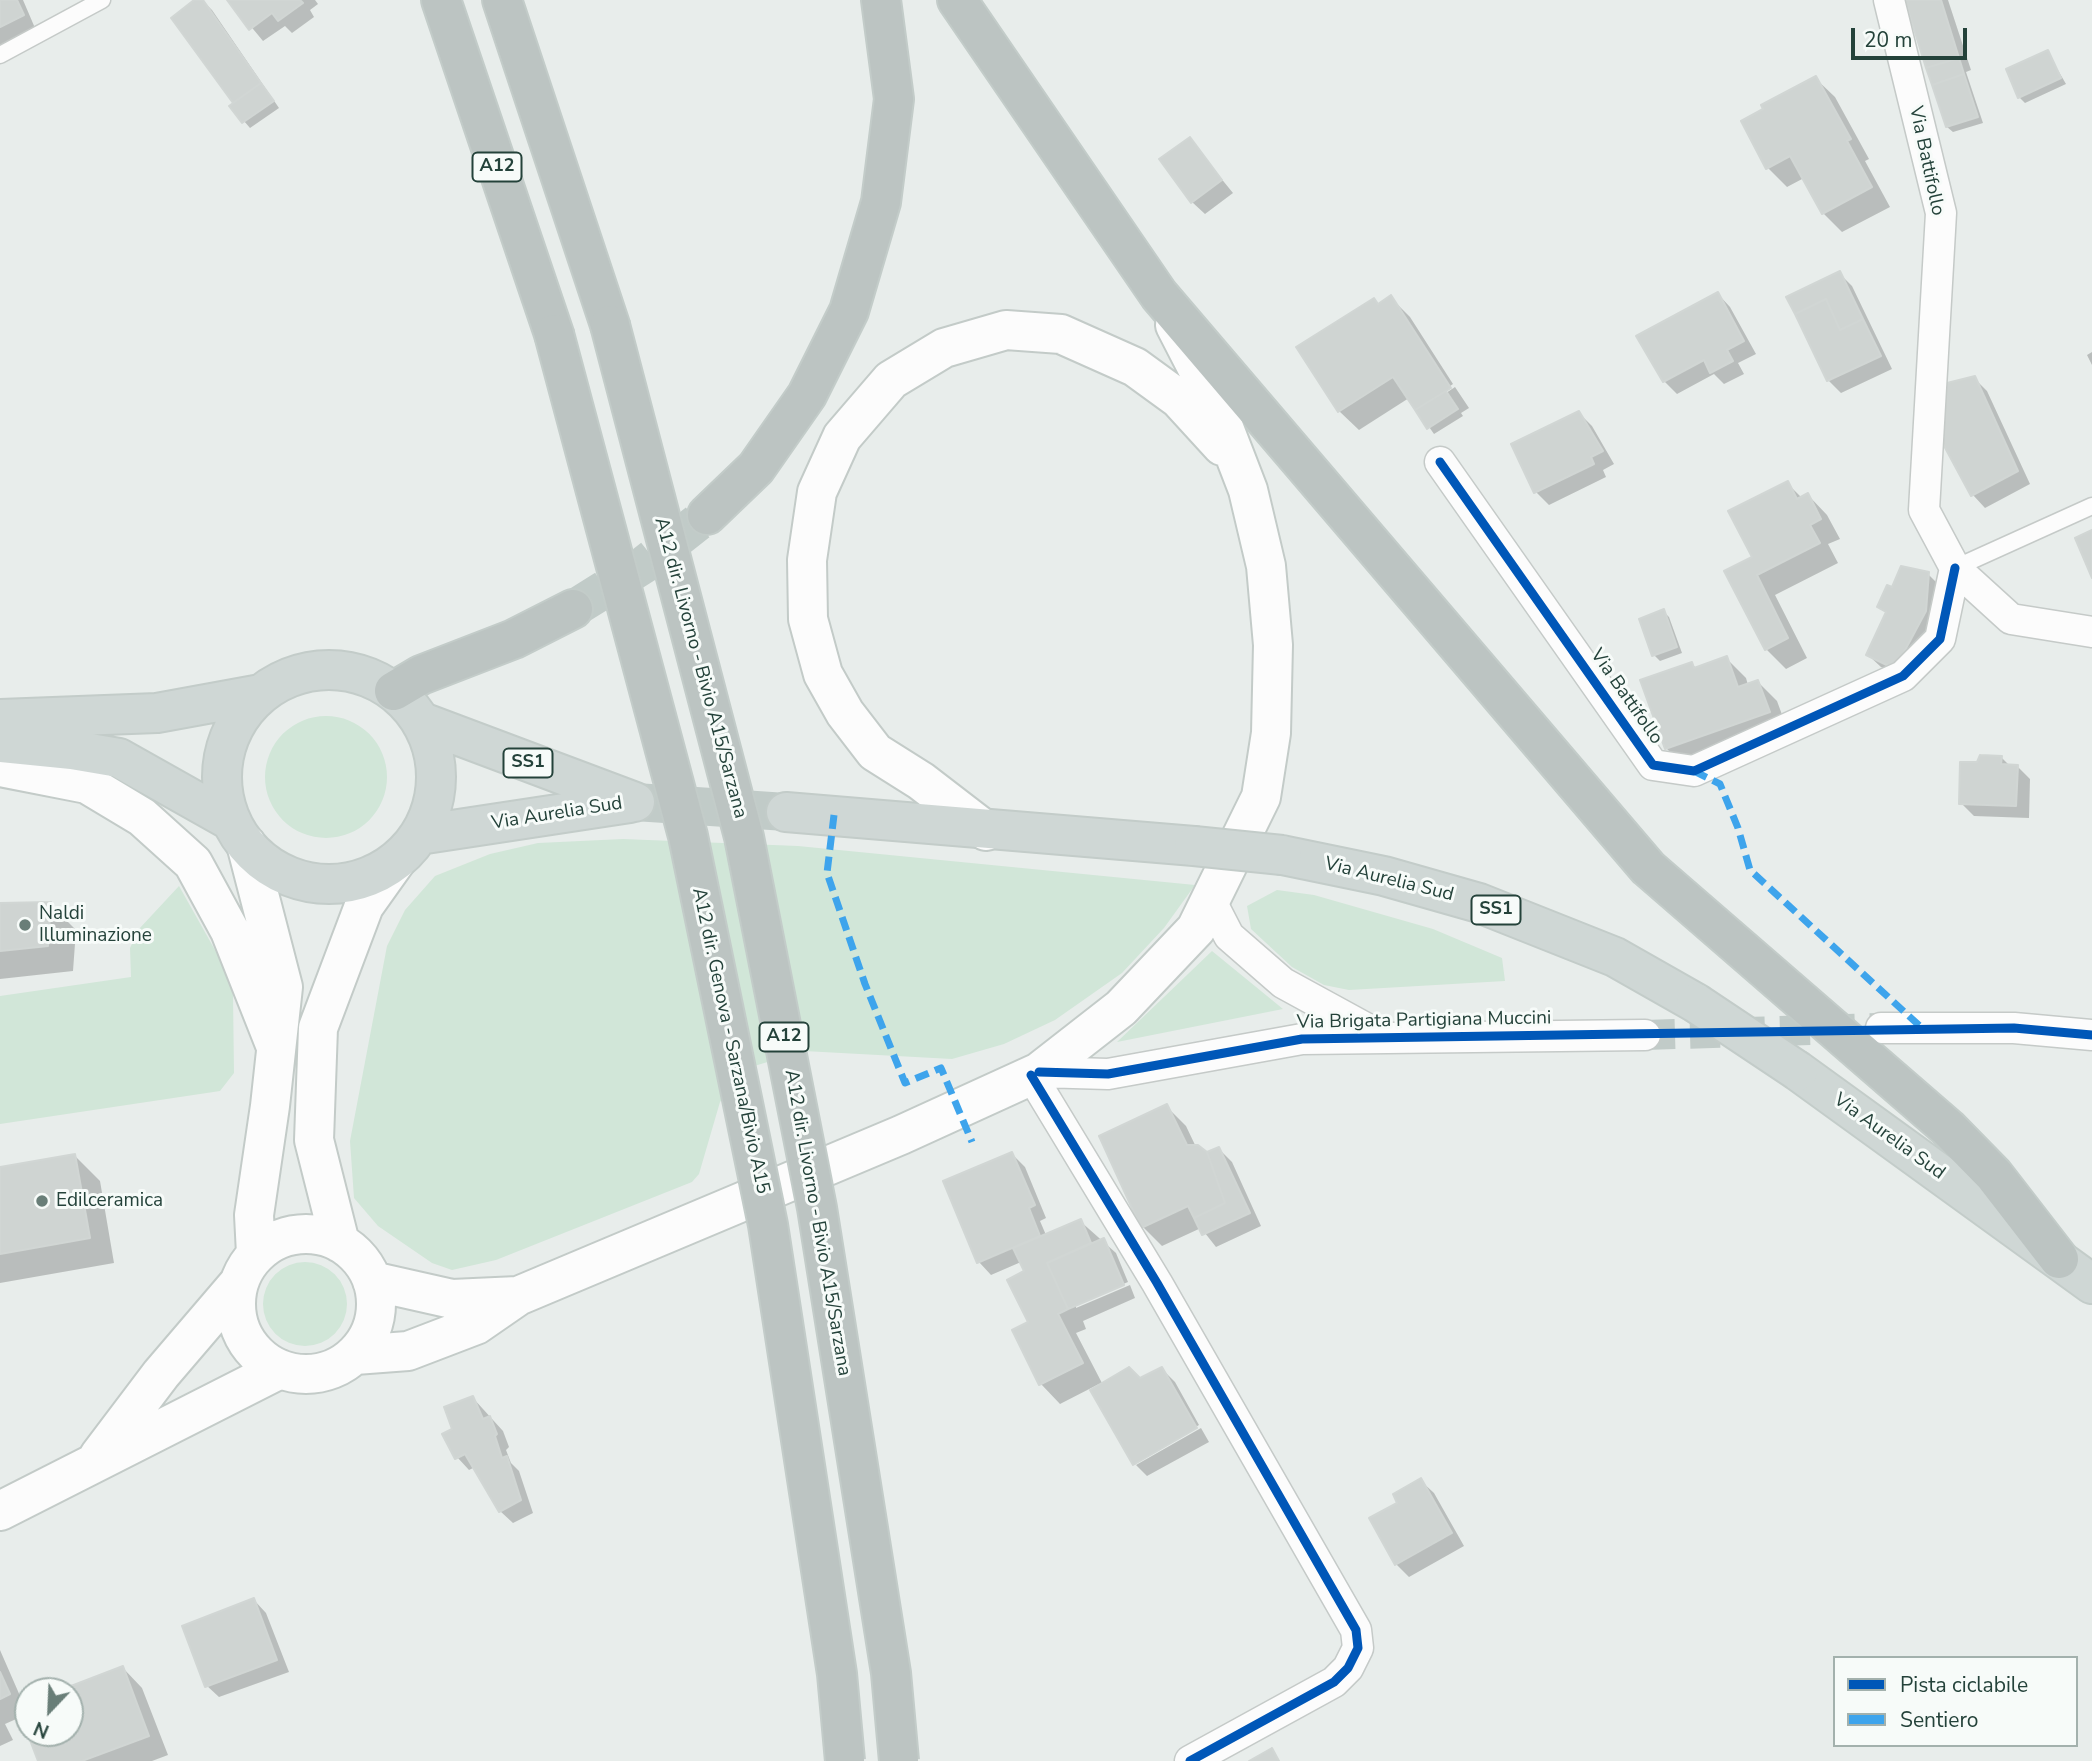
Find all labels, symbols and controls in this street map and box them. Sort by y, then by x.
scale bar [1854,14,1969,58]
text: 20 m [1864,26,1913,54]
street label: Via Battifollo [1903,104,1949,218]
road number: A12 [472,152,522,182]
street label: A12 dir. Livorno - Bivio A15/Sarzana [649,515,751,821]
street label: Via Battifollo [1585,645,1667,749]
road number: SS1 [504,748,552,778]
street label: Via Aurelia Sud [490,792,624,836]
street label: Via Aurelia Sud [1322,853,1456,907]
street label: A12 dir. Genova - Sarzana/Bivio A15 [686,886,774,1196]
road number: SS1 [1472,896,1520,925]
place label: Naldi Illuminazione [39,903,152,947]
marker: Naldi Illuminazione [17,917,33,933]
street label: Via Brigata Partigiana Muccini [1297,1007,1551,1035]
road number: A12 [760,1022,808,1052]
street label: A12 dir. Livorno - Bivio A15/Sarzana [779,1068,855,1378]
street label: Via Aurelia Sud [1829,1089,1949,1185]
place label: Edilceramica [56,1190,163,1212]
marker: Edilceramica [34,1193,50,1209]
legend [1833,1656,2078,1747]
text: Pista ciclabile [1900,1671,2028,1699]
north arrow [14,1677,84,1747]
text: Sentiero [1900,1706,1978,1734]
text: N [30,1715,53,1744]

